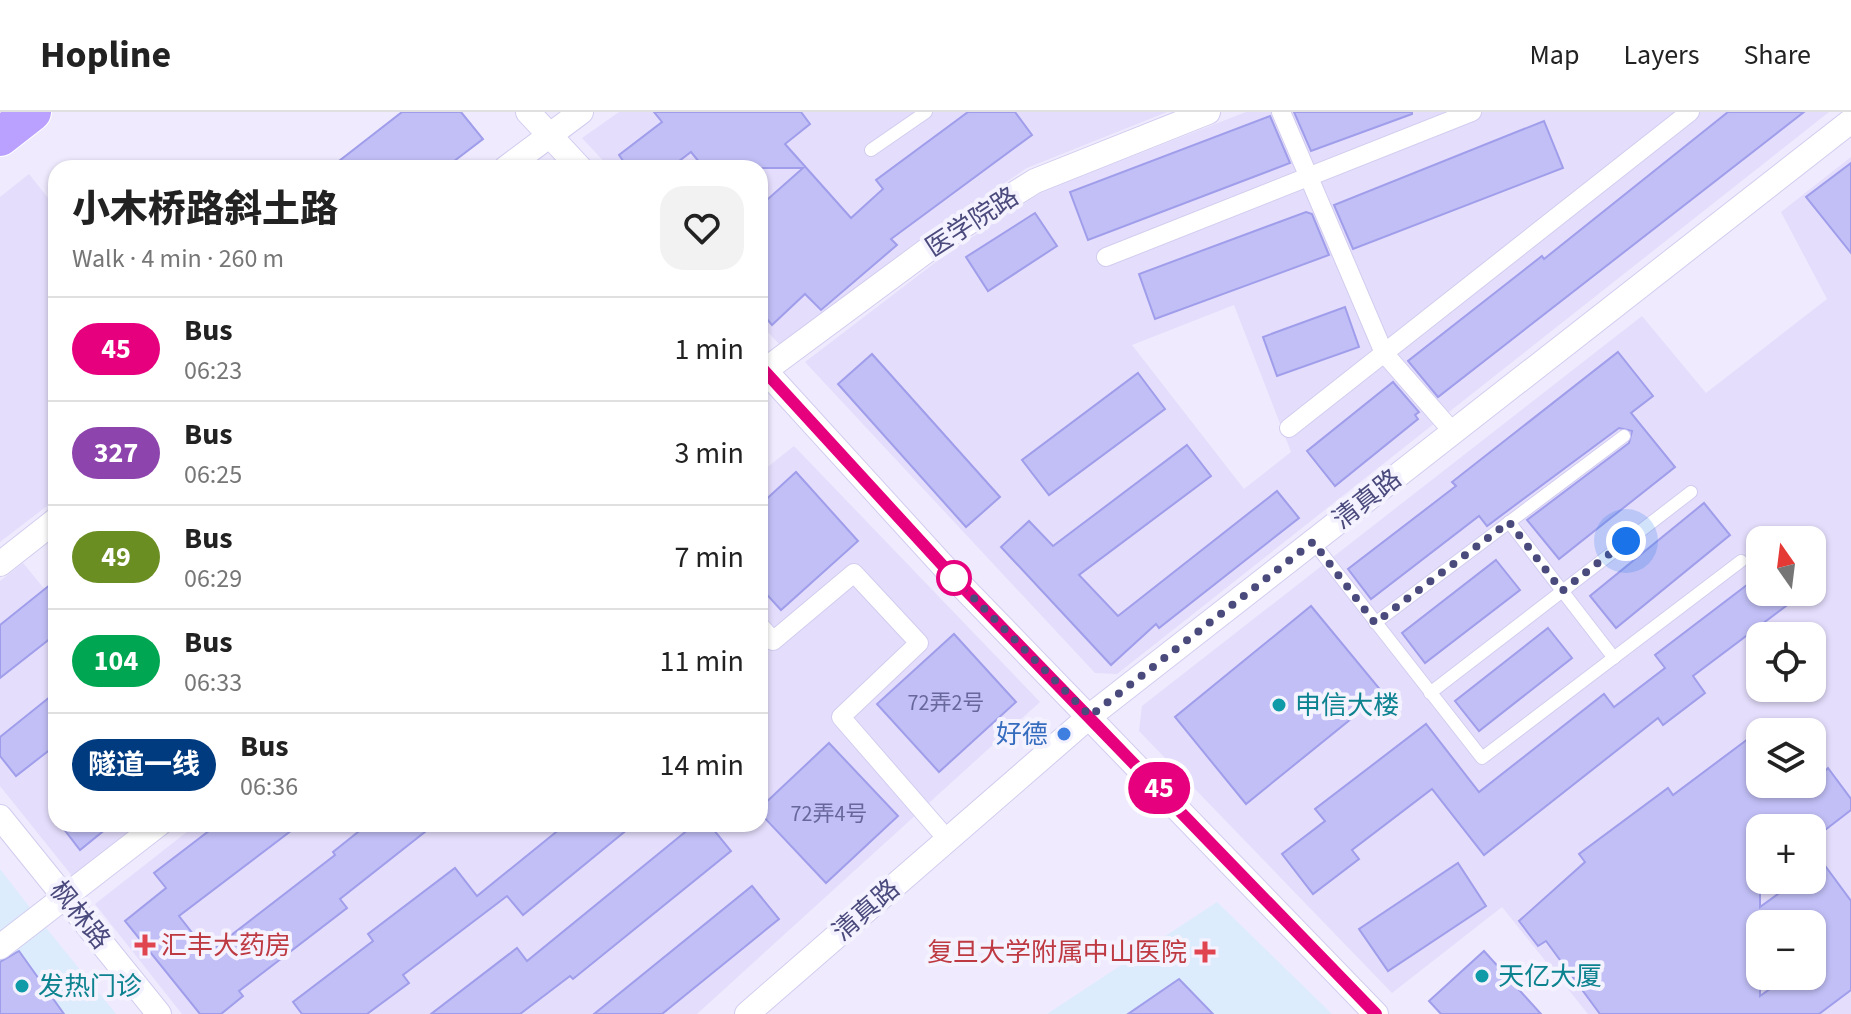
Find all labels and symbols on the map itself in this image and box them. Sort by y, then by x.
street label: 医学院路 [918,178,1026,266]
street label: 清真路 [1325,460,1409,538]
your location [1606,521,1646,561]
north arrow [1746,526,1826,606]
unlabelled marker [937,561,971,595]
house number: 72弄2号 [908,687,984,719]
place label: 申信大楼 [1295,687,1399,724]
marker: 申信大楼 [1270,696,1288,714]
place label: 好德 [996,716,1048,753]
marker: 好德 [1055,725,1073,743]
line badge: 45 [1123,762,1195,814]
house number: 72弄4号 [791,798,867,830]
street label: 清真路 [824,870,908,950]
street label: 枫林路 [41,873,119,957]
place label: 汇丰大药房 [161,927,291,964]
place label: 复旦大学附属中山医院 [927,934,1187,971]
marker: 汇丰大药房 [136,936,154,954]
marker: 复旦大学附属中山医院 [1194,941,1216,963]
place label: 天亿大厦 [1498,958,1602,995]
marker: 天亿大厦 [1473,967,1491,985]
place label: 发热门诊 [38,968,142,1005]
marker: 发热门诊 [13,977,31,995]

